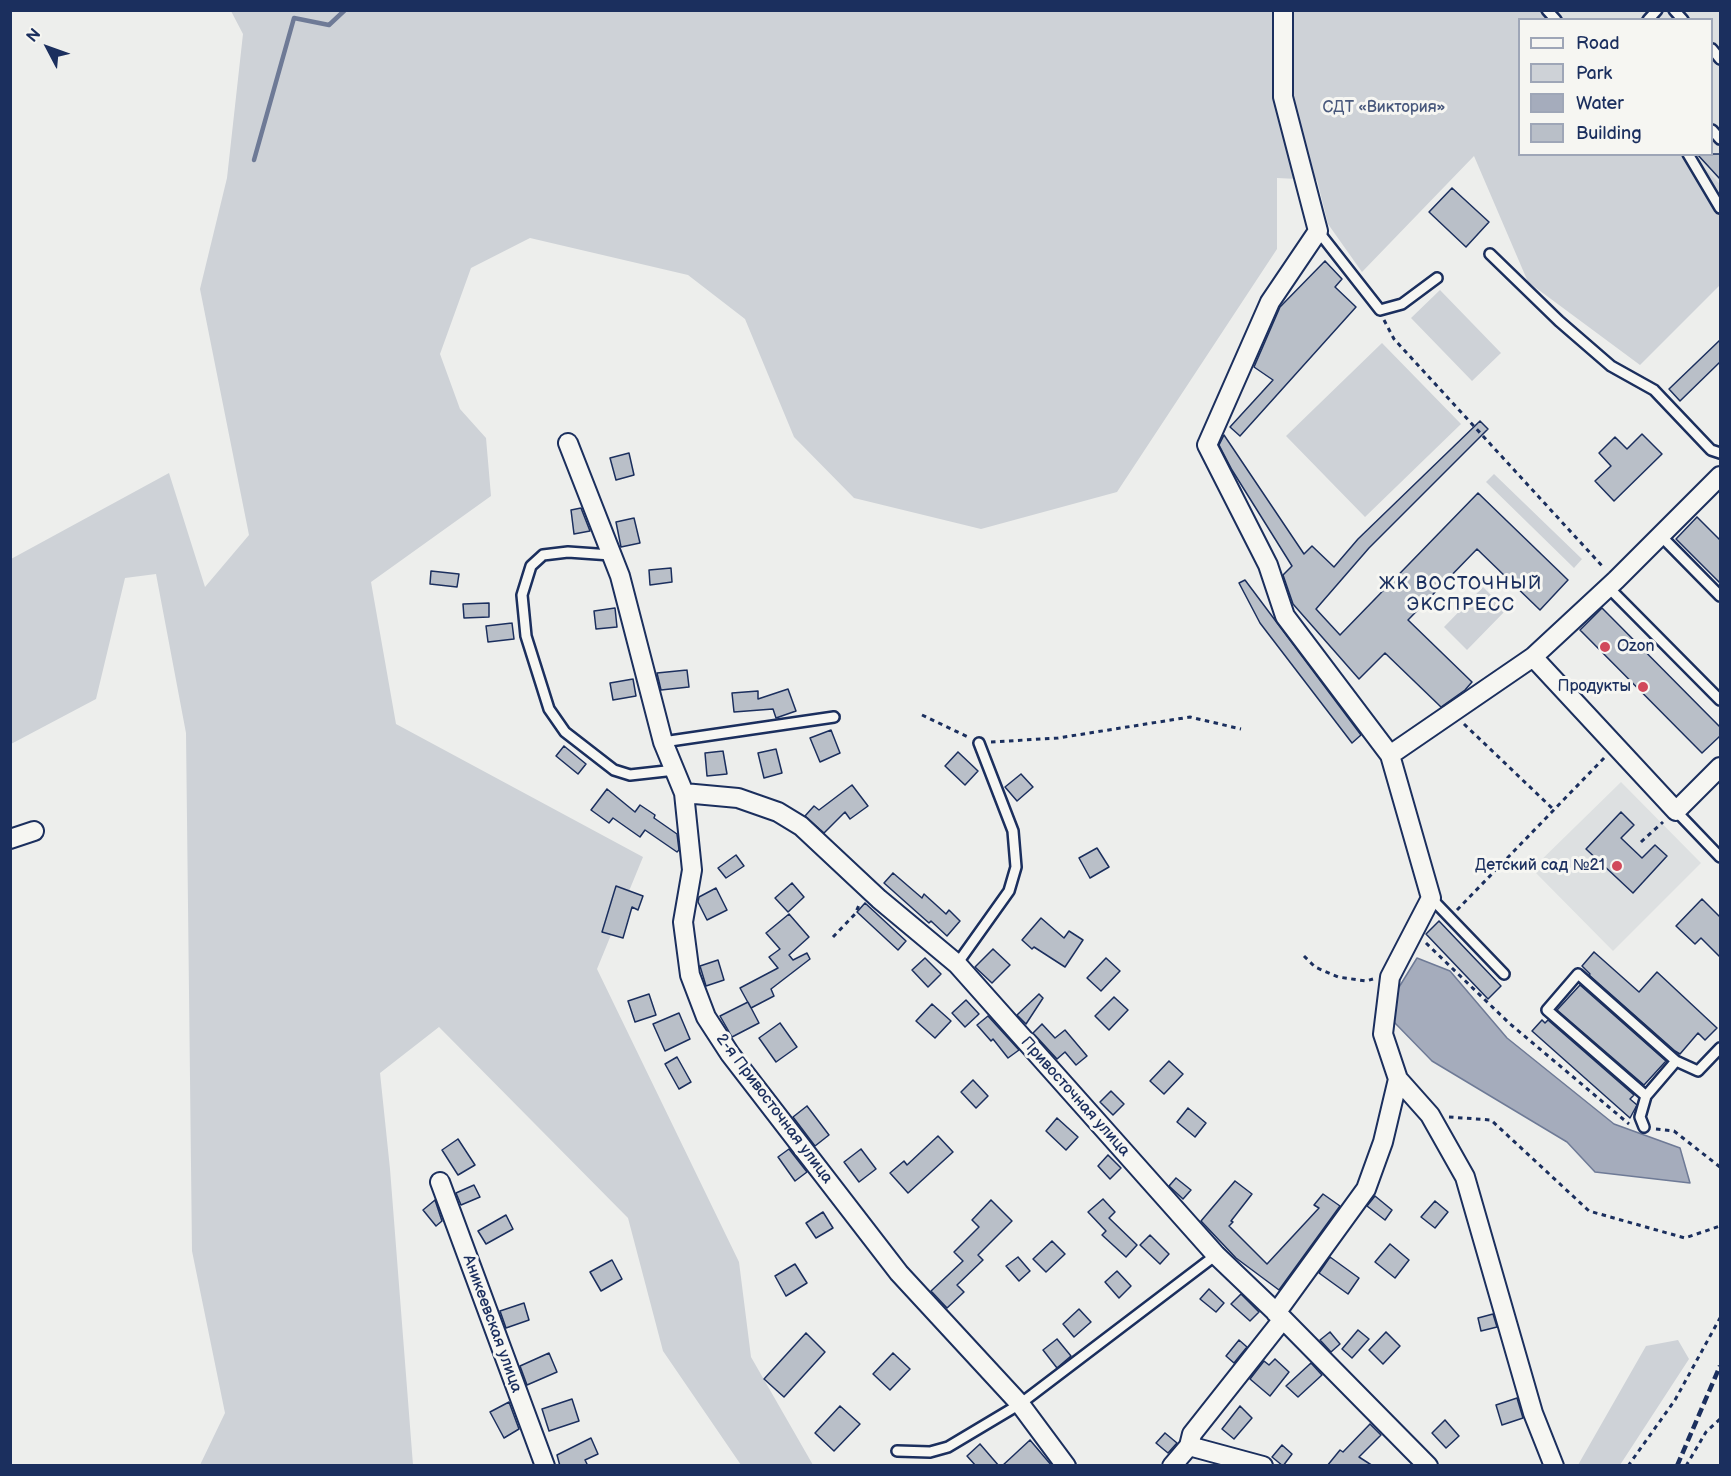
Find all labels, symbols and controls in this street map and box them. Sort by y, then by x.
north arrow [18,18,78,78]
legend [1518,18,1713,156]
text: N [23,25,45,47]
text: Road [1576,33,1620,54]
text: Park [1576,63,1612,84]
text: Water [1576,93,1624,114]
park label: СДТ «Виктория» [1322,98,1446,118]
text: Building [1576,123,1642,144]
district label: ЖК ВОСТОЧНЫЙ ЭКСПРЕСС [1379,573,1543,616]
place label: Ozon [1617,637,1655,657]
marker: Ozon [1598,640,1612,654]
place label: Продукты [1558,677,1631,697]
marker: Продукты [1636,680,1650,694]
place label: Детский сад №21 [1475,856,1605,876]
marker: Детский сад №21 [1610,859,1624,873]
street label: 2-я Привосточная улица [711,1030,837,1188]
street label: Привосточная улица [1016,1033,1134,1161]
street label: Аникеевская улица [458,1252,526,1396]

